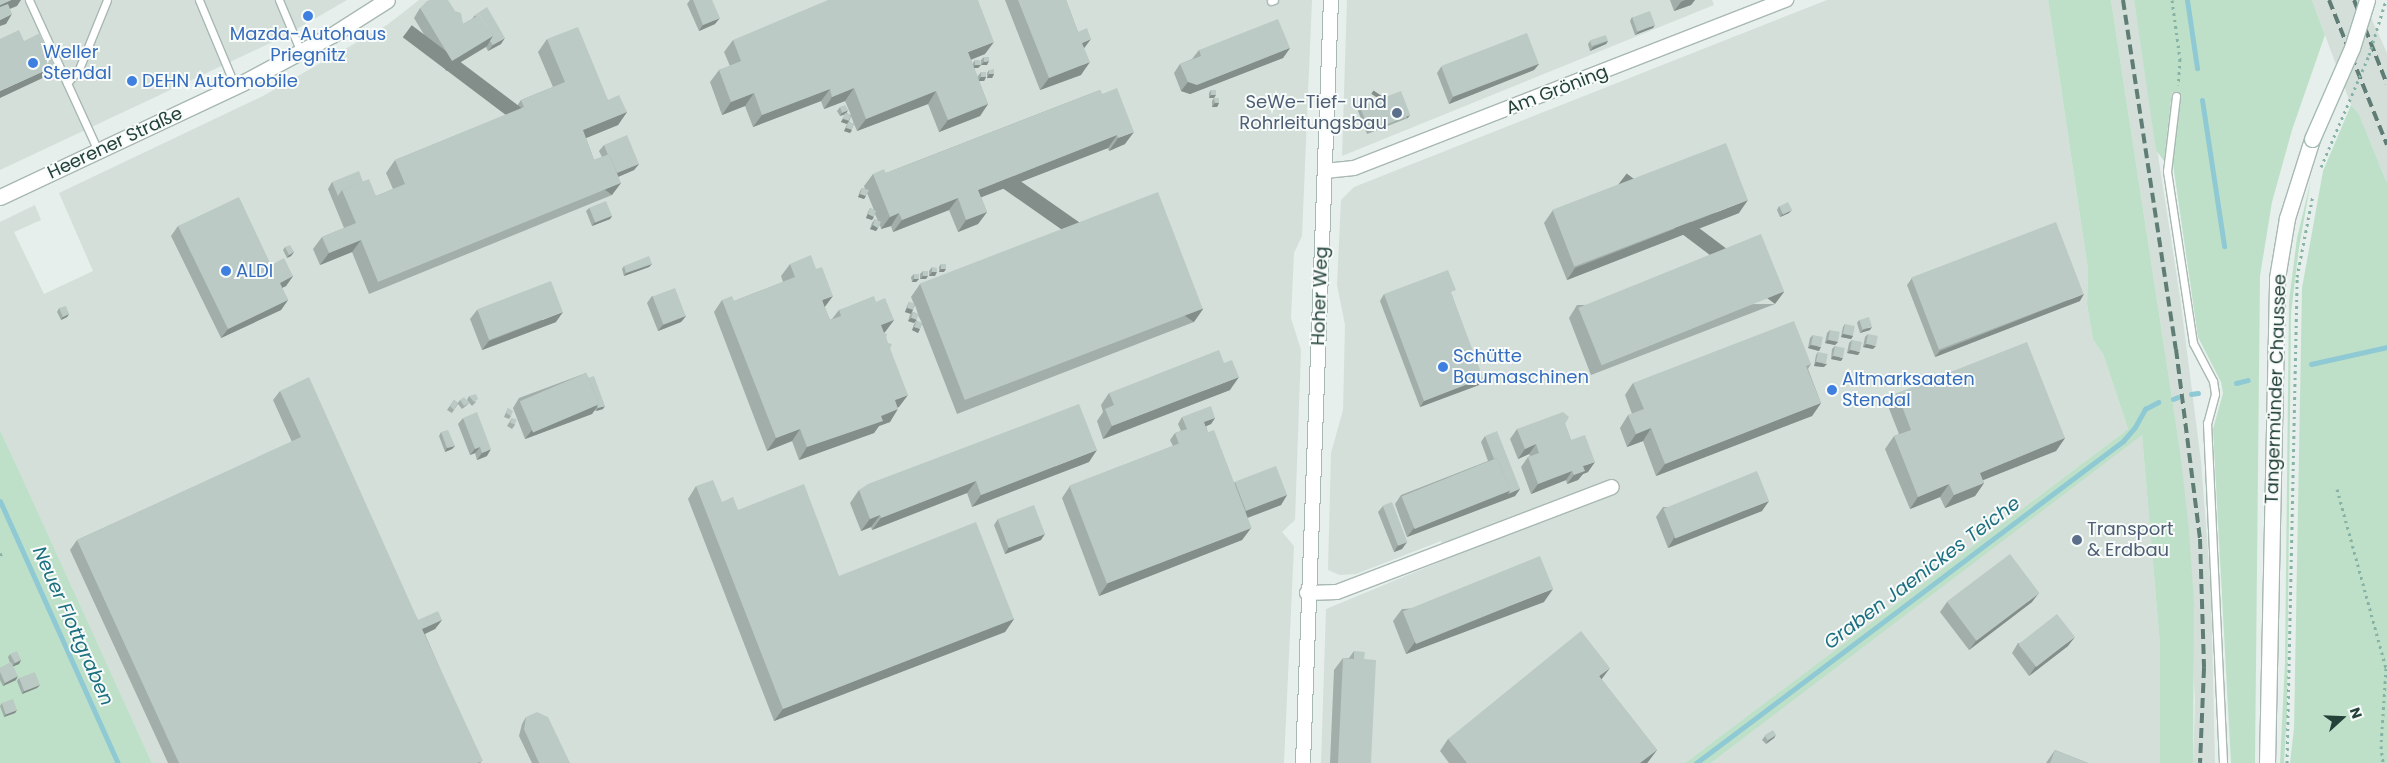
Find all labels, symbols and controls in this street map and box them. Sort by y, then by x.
marker: Mazda-Autohaus Priegnitz [302,10,314,22]
place label: Mazda-Autohaus Priegnitz [230,24,386,66]
place label: Weller Stendal [43,42,112,84]
marker: Weller Stendal [27,57,39,69]
street label: Am Gröning [1503,61,1611,119]
place label: DEHN Automobile [142,70,298,92]
marker: DEHN Automobile [126,75,138,87]
place label: SeWe-Tief- und Rohrleitungsbau [1239,92,1387,134]
street label: Heerener Straße [44,102,186,184]
marker: SeWe-Tief- und Rohrleitungsbau [1391,107,1403,119]
street label: Hoher Weg [1307,246,1333,346]
place label: ALDI [236,260,273,282]
marker: ALDI [220,265,232,277]
street label: Tangermünder Chaussee [2261,274,2291,504]
place label: Schütte Baumaschinen [1453,346,1589,388]
marker: Schütte Baumaschinen [1437,361,1449,373]
place label: Altmarksaaten Stendal [1842,369,1975,412]
marker: Altmarksaaten Stendal [1826,384,1838,396]
water label: Graben Jaenickes Teiche [1819,492,2025,654]
place label: Transport & Erdbau [2087,519,2173,562]
marker: Transport & Erdbau [2071,534,2083,546]
water label: Neuer Flottgraben [28,543,118,709]
north arrow [2317,693,2367,743]
text: N [2345,705,2367,721]

